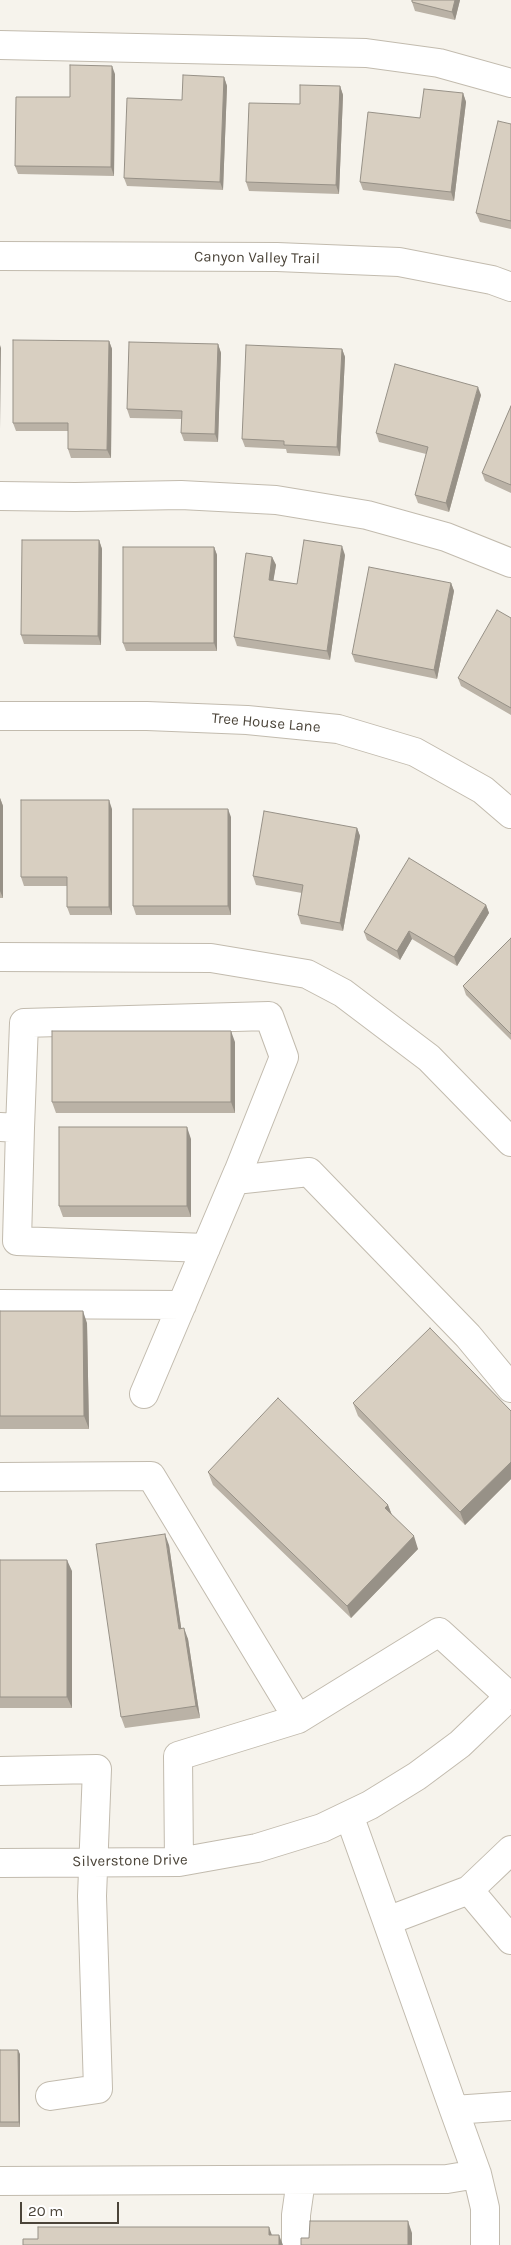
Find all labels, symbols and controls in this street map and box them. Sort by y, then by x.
street label: Canyon Valley Trail [194,248,320,268]
street label: Tree House Lane [211,709,321,737]
street label: Silverstone Drive [72,1851,188,1871]
scale bar [22,2192,121,2224]
text: 20 m [28,2202,63,2220]

